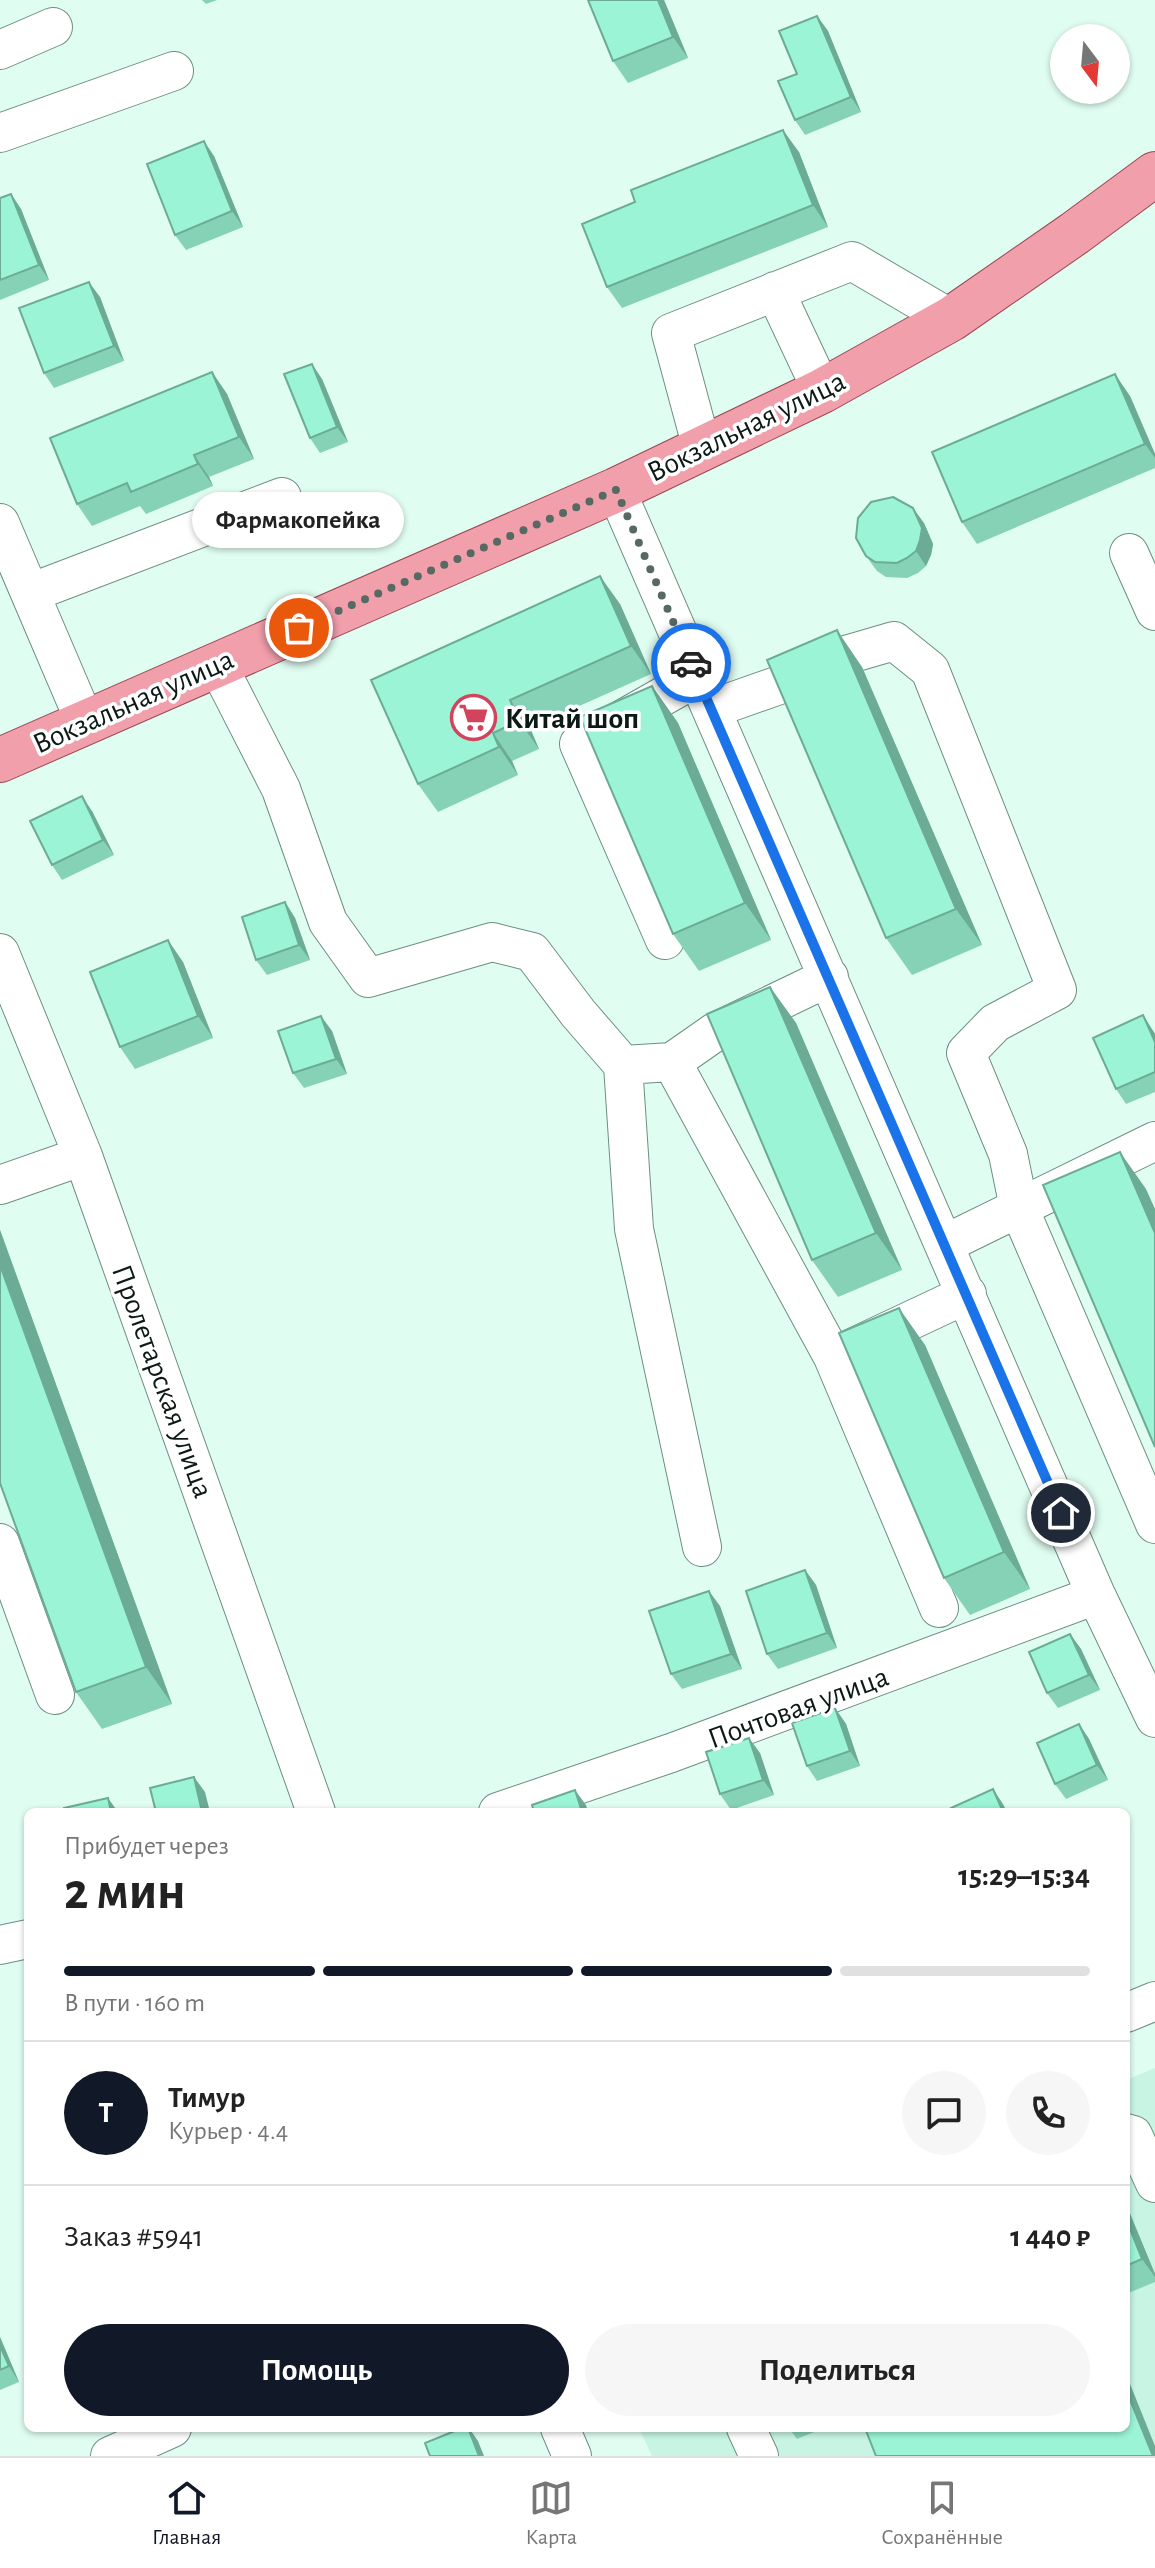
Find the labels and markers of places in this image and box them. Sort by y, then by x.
callout: Фармакопейка [193,492,405,548]
pin [265,594,333,662]
supermarket icon: Китай шоп [450,694,498,742]
place label: Китай шоп [505,704,639,734]
pin [1027,1479,1095,1547]

